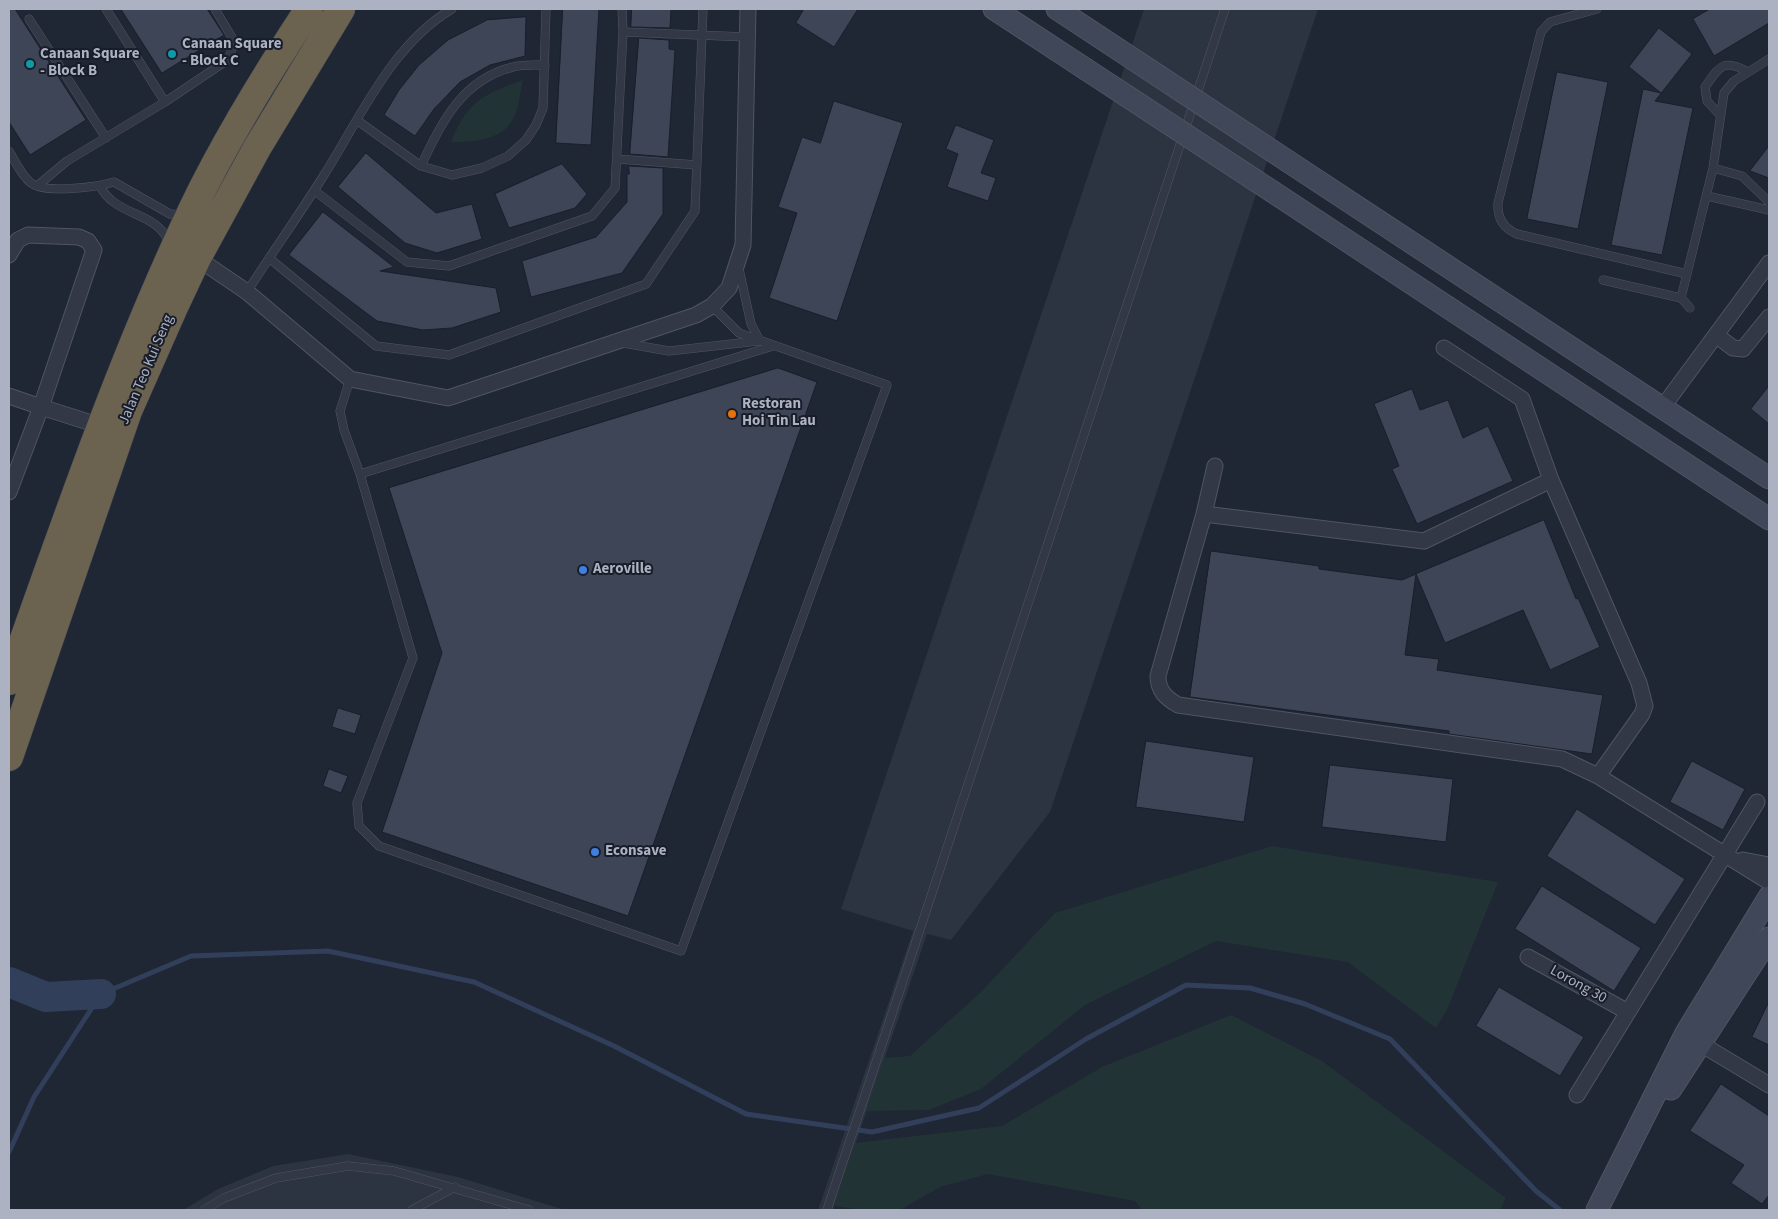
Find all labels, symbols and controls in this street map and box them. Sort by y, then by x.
place label: Canaan Square - Block C [182,36,282,71]
place label: Canaan Square - Block B [40,46,140,81]
marker: Canaan Square - Block C [166,48,178,60]
marker: Canaan Square - Block B [24,58,36,70]
street label: Jalan Teo Kui Seng [116,312,178,428]
place label: Restoran Hoi Tin Lau [742,396,816,431]
marker: Restoran Hoi Tin Lau [726,408,738,420]
place label: Aeroville [593,561,652,579]
marker: Aeroville [577,564,589,576]
place label: Econsave [605,843,667,861]
marker: Econsave [589,846,601,858]
street label: Lorong 30 [1546,962,1610,1008]

